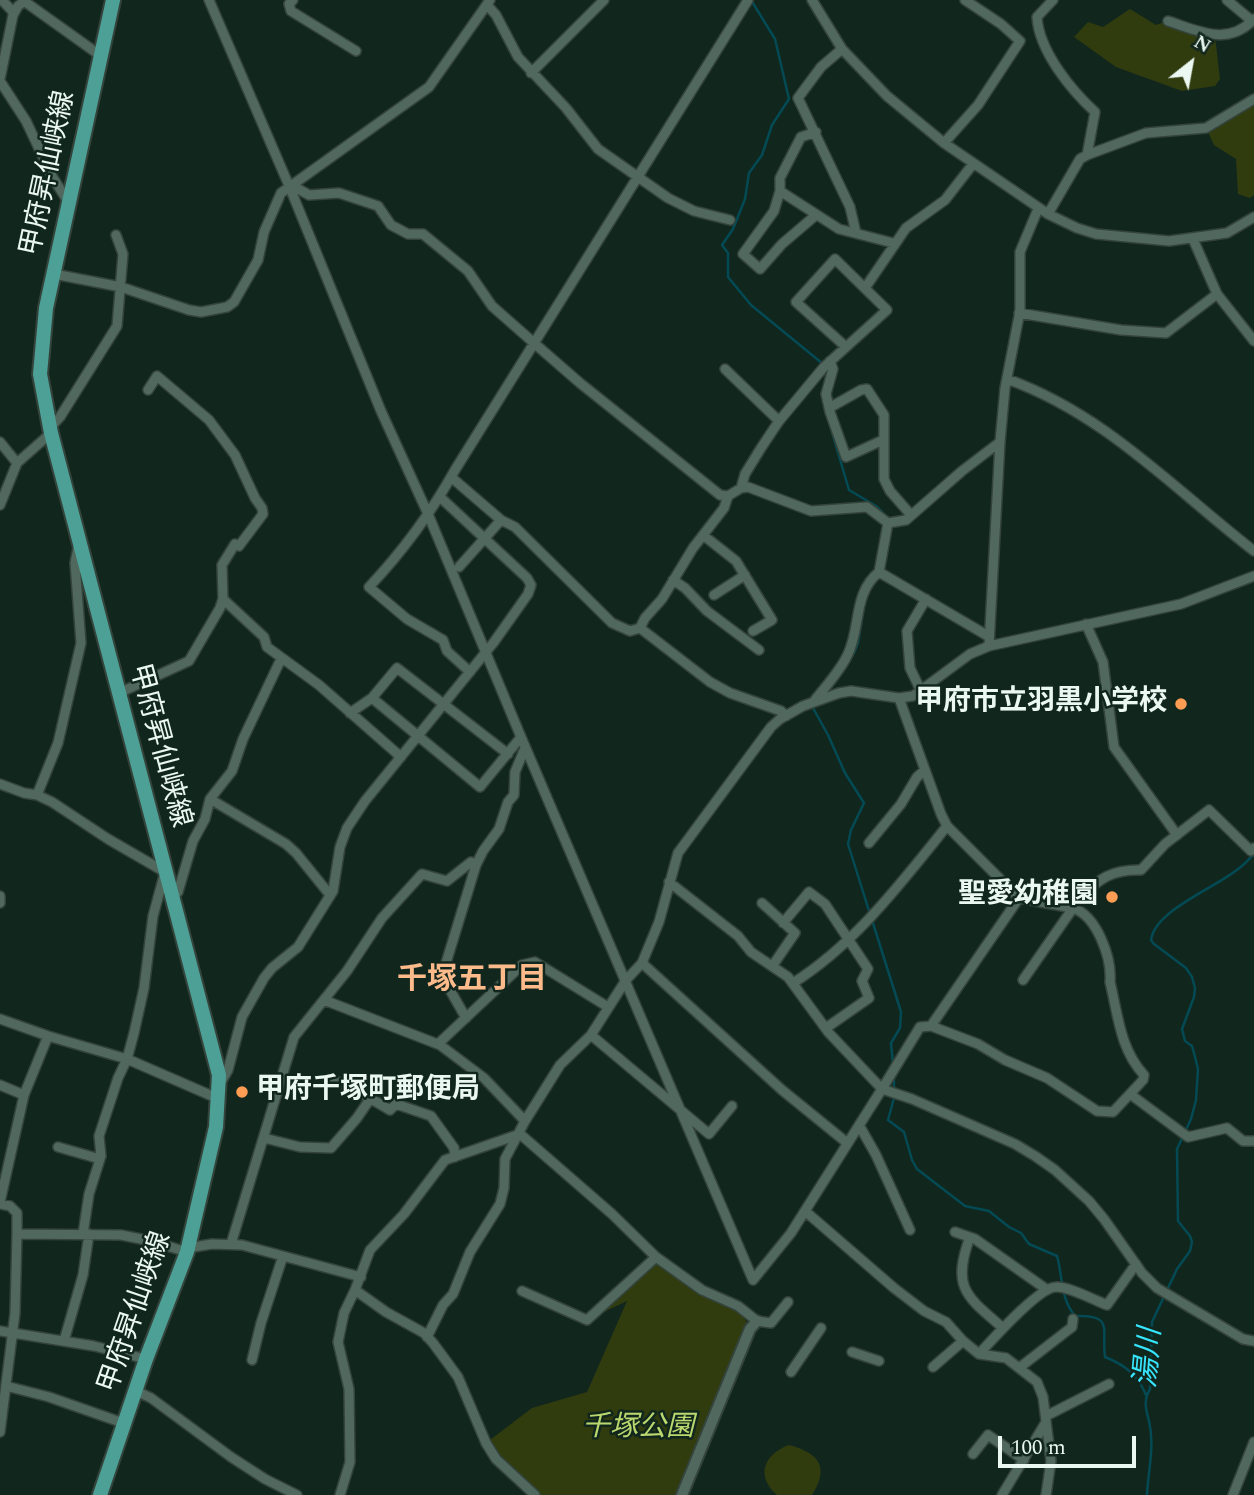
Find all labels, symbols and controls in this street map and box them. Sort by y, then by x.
north arrow [1156,28,1226,98]
text: N [1188,28,1216,61]
street label: 甲府昇仙峡線 [16,88,84,260]
street label: 甲府昇仙峡線 [120,661,196,831]
place label: 甲府市立羽黒小学校 [915,687,1167,721]
marker: 甲府市立羽黒小学校 [1173,696,1189,712]
place label: 聖愛幼稚園 [958,880,1098,914]
marker: 聖愛幼稚園 [1104,889,1120,905]
district label: 千塚五丁目 [397,964,547,1000]
place label: 甲府千塚町郵便局 [256,1075,480,1109]
marker: 甲府千塚町郵便局 [234,1084,250,1100]
street label: 甲府昇仙峡線 [94,1228,180,1398]
water label: 湯川 [1130,1327,1172,1389]
park label: 千塚公園 [582,1413,694,1447]
scale bar [1002,1422,1140,1466]
text: 100 m [1011,1432,1066,1464]

